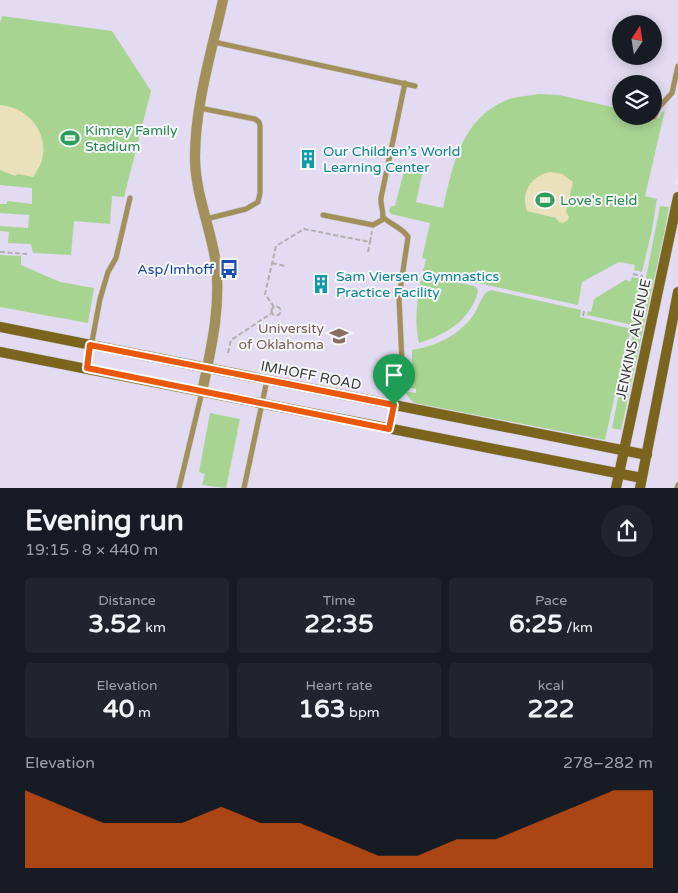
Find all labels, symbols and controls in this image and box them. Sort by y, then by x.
north arrow [612,15,662,65]
map controls [612,15,662,125]
button: layers [612,75,662,125]
place label: Kimrey Family Stadium [85,122,178,155]
sports icon: Kimrey Family Stadium [59,127,81,149]
place label: Our Children’s World Learning Center [323,143,460,176]
building icon: Our Children’s World Learning Center [297,148,319,170]
sports icon: Love's Field [534,189,556,211]
place label: Love's Field [560,192,637,209]
bus stop icon: Asp/Imhoff [218,258,240,280]
place label: Asp/Imhoff [137,261,214,278]
place label: Sam Viersen Gymnastics Practice Facility [336,268,499,301]
building icon: Sam Viersen Gymnastics Practice Facility [310,273,332,295]
street label: JENKINS AVENUE [612,277,655,401]
place label: University of Oklahoma [239,320,324,353]
school or university icon: University of Oklahoma [328,325,350,347]
pin [373,354,415,405]
street label: IMHOFF ROAD [259,357,363,394]
icon: arrive [380,361,408,389]
text: Evening run [25,504,184,538]
button: share [601,505,653,557]
text: 19:15 · 8 × 440 m [25,540,158,560]
text: Distance [98,592,156,609]
text: Time [323,592,355,609]
text: Pace [535,592,567,609]
text: 3.52 [88,609,142,639]
text: 22:35 [304,609,374,639]
text: 6:25 [509,609,563,639]
text: km [142,619,166,636]
text: /km [563,619,593,636]
text: Elevation [96,677,158,694]
text: Heart rate [306,677,372,694]
text: kcal [538,677,564,694]
text: 40 [103,694,134,724]
text: 163 [298,694,345,724]
text: 222 [527,694,575,724]
text: m [134,704,151,721]
text: bpm [345,704,380,721]
text: Elevation [25,753,95,773]
text: 278–282 m [563,753,653,773]

